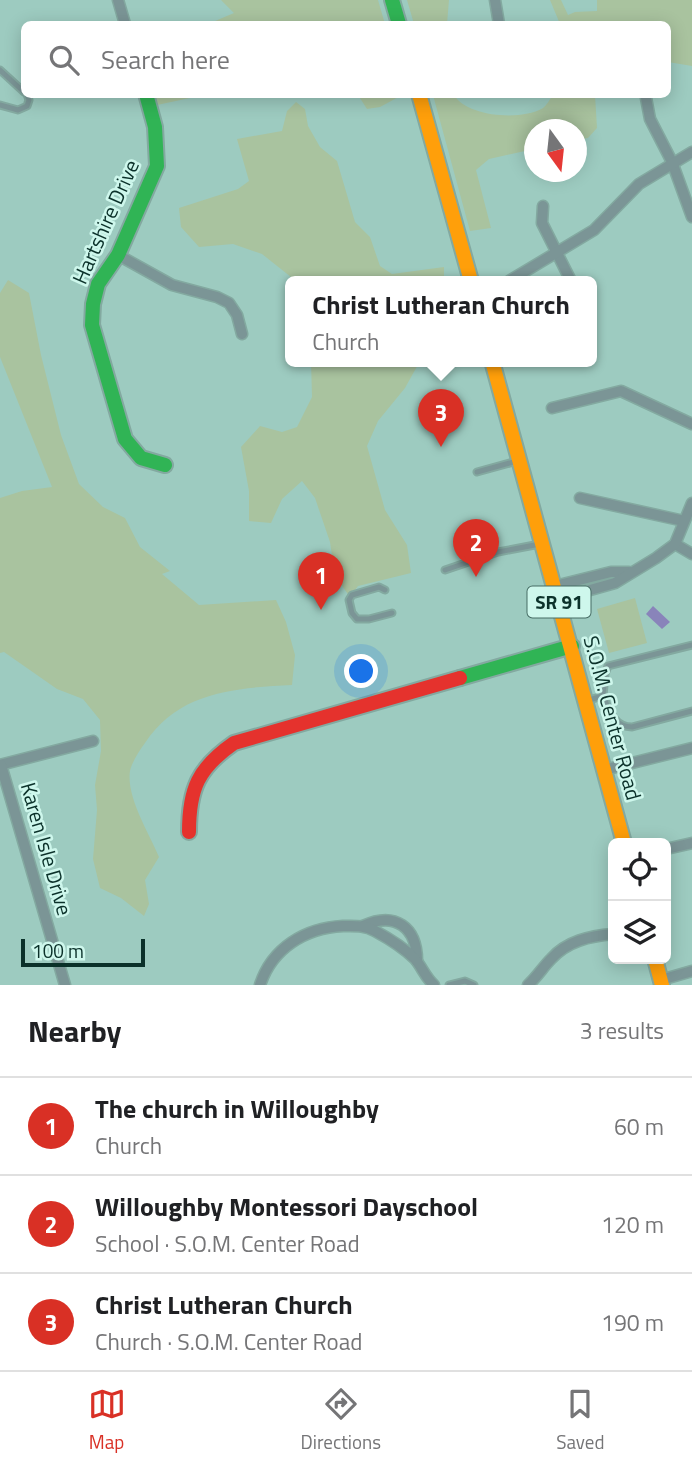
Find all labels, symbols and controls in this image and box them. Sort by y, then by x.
search box [21,21,671,98]
text: Search here [101,40,230,79]
icon: search [45,41,83,79]
north arrow [524,119,587,182]
street label: Hartshire Drive [63,154,147,289]
popup [285,276,597,367]
text: Christ Lutheran Church [312,285,570,324]
text: Church [312,324,379,359]
pin: 3 [418,389,464,447]
pin: 2 [453,519,499,577]
pin: 1 [298,552,344,610]
road number: SR 91 [528,586,590,618]
street label: S.O.M. Center Road [576,632,650,804]
your location [344,654,378,688]
street label: Karen Isle Drive [13,778,81,919]
map controls [608,838,671,964]
button: locate [608,838,671,901]
button: layers [608,901,671,964]
scale bar [21,936,145,968]
text: 100 m [32,936,84,965]
text: Nearby [28,1008,121,1054]
text: 3 results [580,1013,664,1048]
text: The church in Willoughby [95,1089,379,1128]
text: 1 [45,1109,57,1144]
text: 60 m [614,1109,664,1144]
text: Church [95,1128,162,1163]
text: Willoughby Montessori Dayschool [95,1187,478,1226]
text: 2 [45,1207,57,1242]
text: 120 m [601,1207,664,1242]
text: School · S.O.M. Center Road [95,1226,360,1261]
text: Christ Lutheran Church [95,1285,353,1324]
text: 3 [45,1305,57,1340]
text: 190 m [601,1305,664,1340]
text: Church · S.O.M. Center Road [95,1324,362,1359]
tab: Map [88,1385,126,1456]
tab: Directions [301,1385,381,1456]
tab: Saved [556,1385,604,1456]

